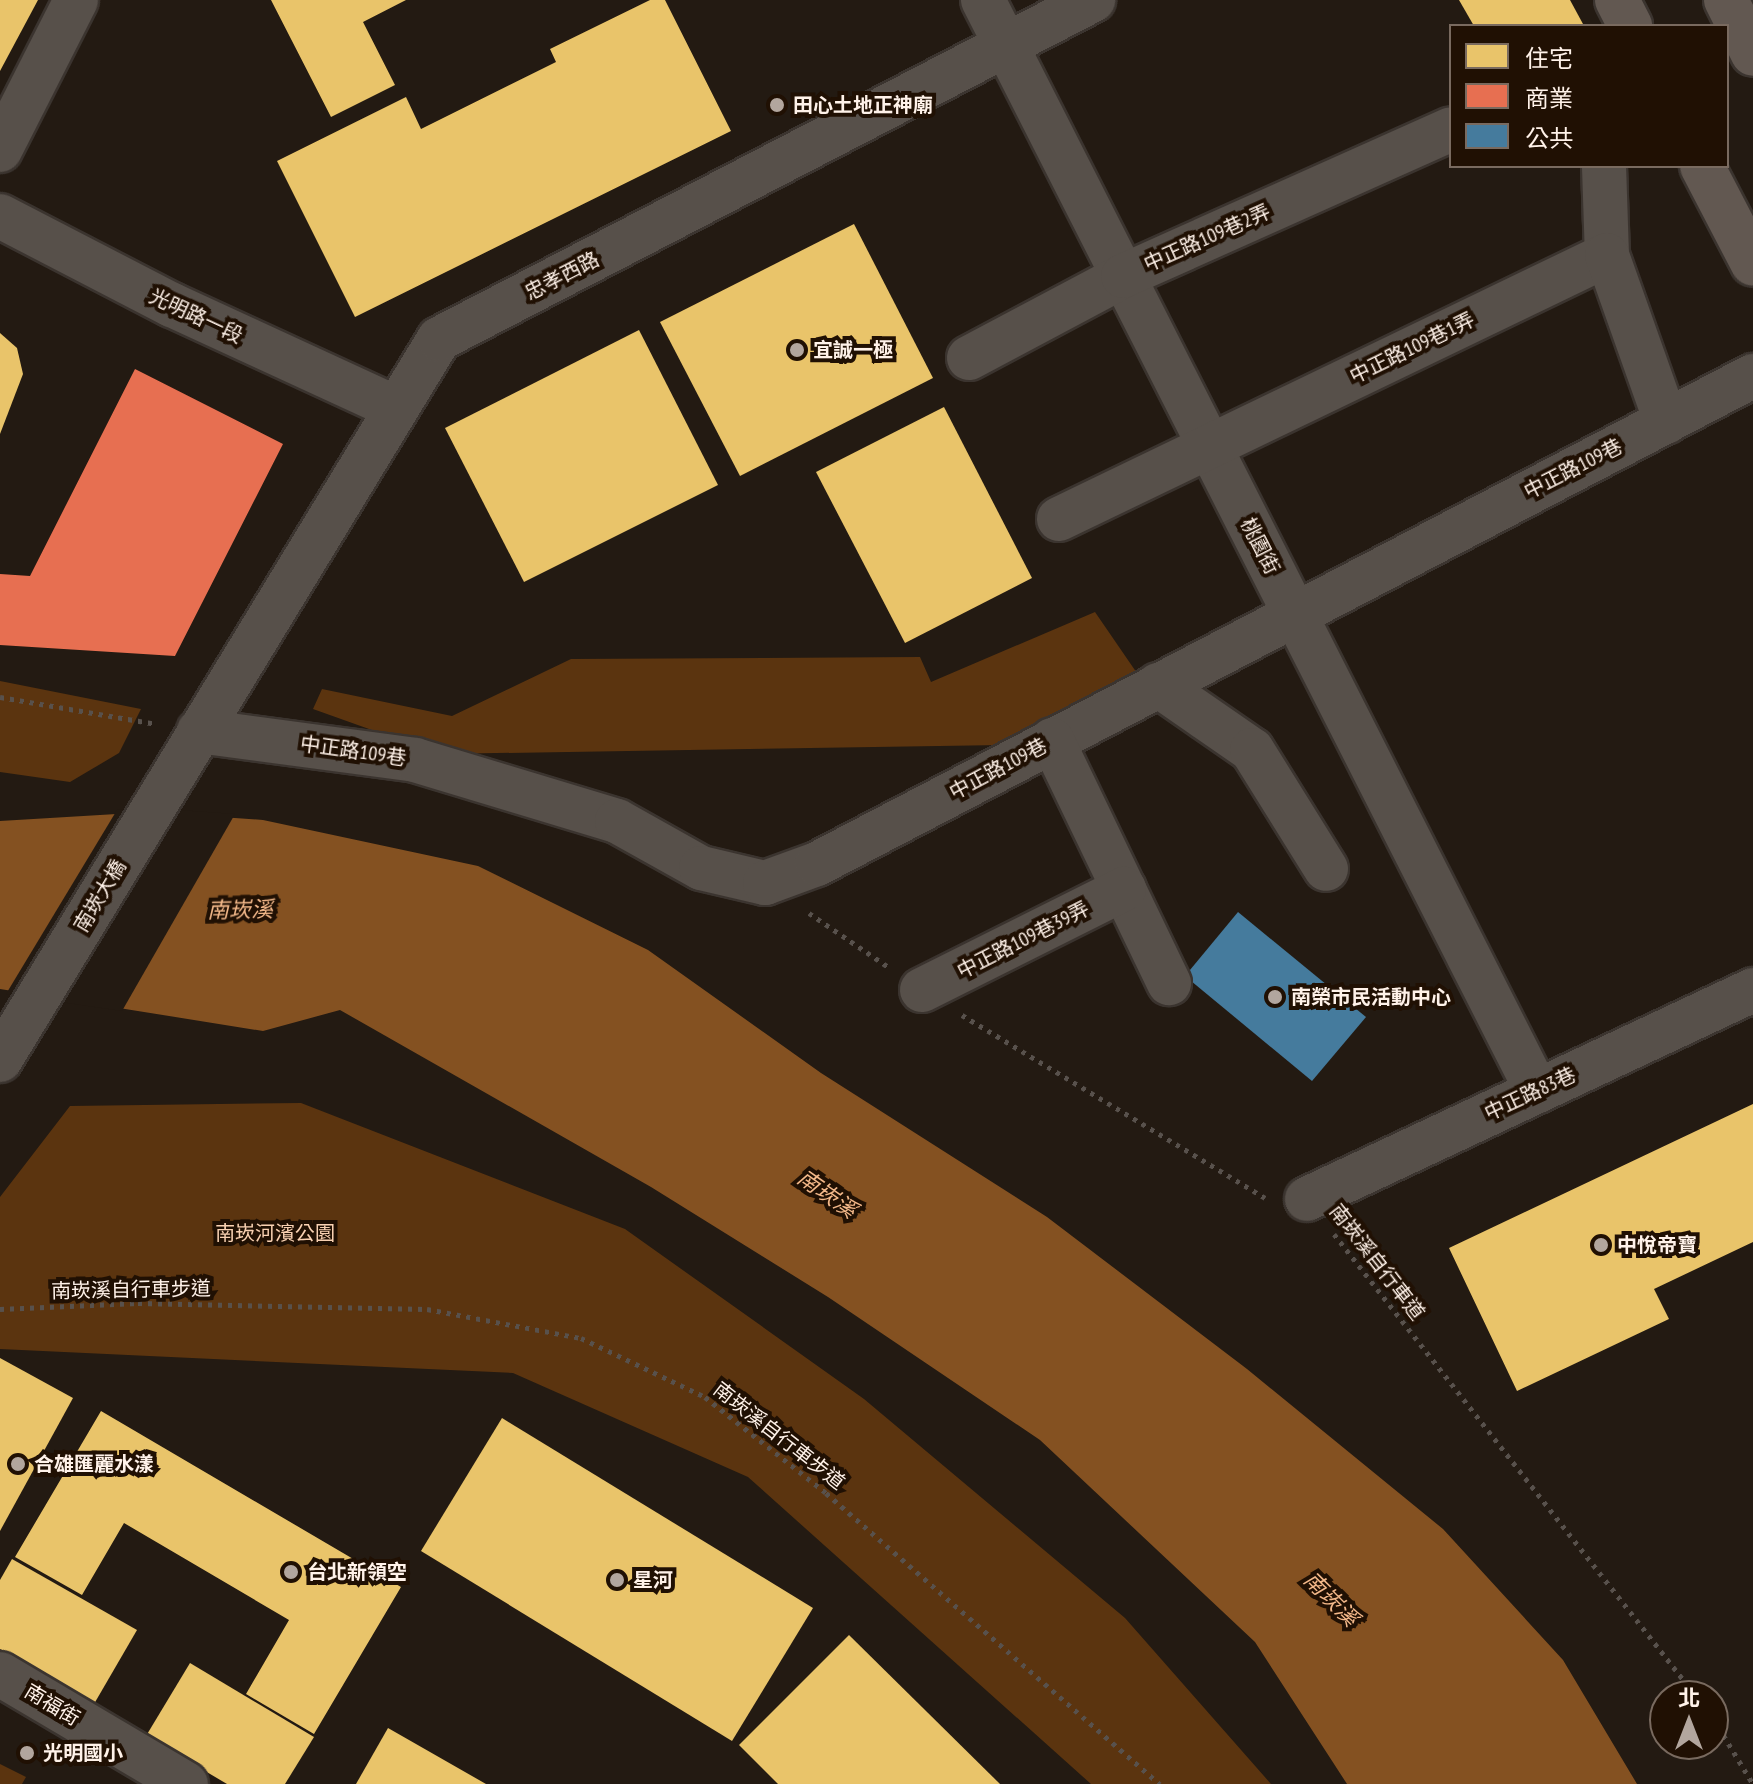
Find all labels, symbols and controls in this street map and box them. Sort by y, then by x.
legend [1449,24,1729,168]
text: 住宅 [1525,43,1573,74]
text: 商業 [1525,83,1573,114]
place label: 田心土地正神廟 [793,93,933,117]
marker: 田心土地正神廟 [768,96,786,114]
text: 公共 [1525,123,1573,154]
street label: 中正路109巷2弄 [1140,199,1274,277]
street label: 忠孝西路 [521,247,603,305]
street label: 光明路一段 [146,284,246,348]
street label: 中正路109巷1弄 [1346,307,1478,389]
place label: 宜誠一極 [813,338,893,362]
marker: 宜誠一極 [788,341,806,359]
street label: 中正路109巷 [1520,434,1626,504]
street label: 桃園街 [1236,514,1284,578]
street label: 中正路109巷 [298,732,408,770]
street label: 中正路109巷 [945,733,1051,805]
street label: 南崁大橋 [69,856,131,936]
water label: 南崁溪 [207,896,273,924]
street label: 中正路109巷39弄 [953,896,1093,984]
place label: 南榮市民活動中心 [1291,985,1451,1009]
marker: 南榮市民活動中心 [1266,988,1284,1006]
street label: 中正路83巷 [1481,1062,1579,1126]
water label: 南崁溪 [792,1164,862,1224]
street label: 南崁溪自行車道 [1324,1199,1430,1325]
park label: 南崁河濱公園 [215,1221,335,1245]
place label: 中悅帝寶 [1617,1233,1697,1257]
marker: 中悅帝寶 [1592,1236,1610,1254]
street label: 南崁溪自行車步道 [51,1277,211,1303]
street label: 南崁溪自行車步道 [709,1377,849,1495]
place label: 合雄匯麗水漾 [34,1452,154,1476]
marker: 合雄匯麗水漾 [9,1455,27,1473]
place label: 台北新領空 [307,1560,407,1584]
marker: 台北新領空 [282,1563,300,1581]
water label: 南崁溪 [1298,1566,1364,1632]
place label: 星河 [633,1568,673,1592]
marker: 星河 [608,1571,626,1589]
street label: 南福街 [20,1679,84,1731]
north arrow [1649,1680,1729,1760]
text: 北 [1678,1684,1700,1712]
place label: 光明國小 [43,1741,123,1765]
marker: 光明國小 [18,1744,36,1762]

